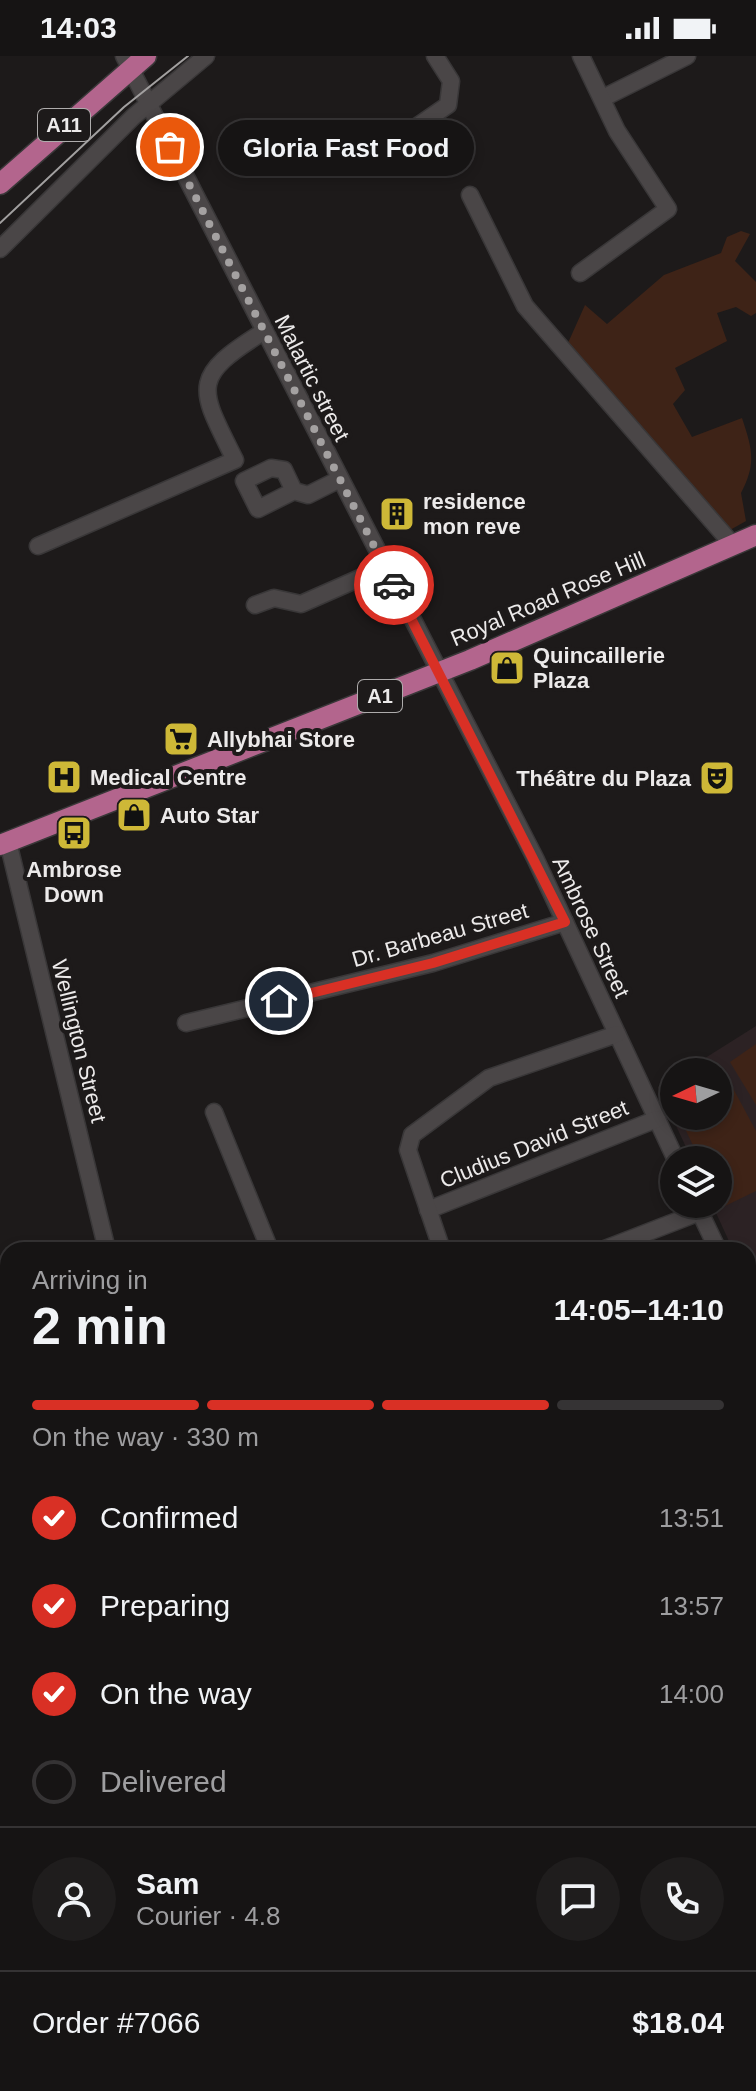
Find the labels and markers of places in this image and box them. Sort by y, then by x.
pin [136,113,204,181]
callout: Gloria Fast Food [218,119,474,175]
place label: residence mon reve [423,489,526,539]
building icon: residence mon reve [378,495,416,533]
place label: Quincaillerie Plaza [533,643,665,693]
shop icon: Quincaillerie Plaza [488,649,526,687]
supermarket icon: Allybhai Store [162,720,200,758]
place label: Allybhai Store [207,727,355,752]
hospital icon: Medical Centre [45,758,83,796]
theatre icon: Théâtre du Plaza [698,759,736,797]
place label: Medical Centre [90,765,247,790]
place label: Théâtre du Plaza [516,766,692,791]
shop icon: Auto Star [115,796,153,834]
place label: Auto Star [160,803,259,828]
bus stop icon: Ambrose Down [55,814,93,852]
place label: Ambrose Down [26,857,122,907]
pin [245,967,313,1035]

